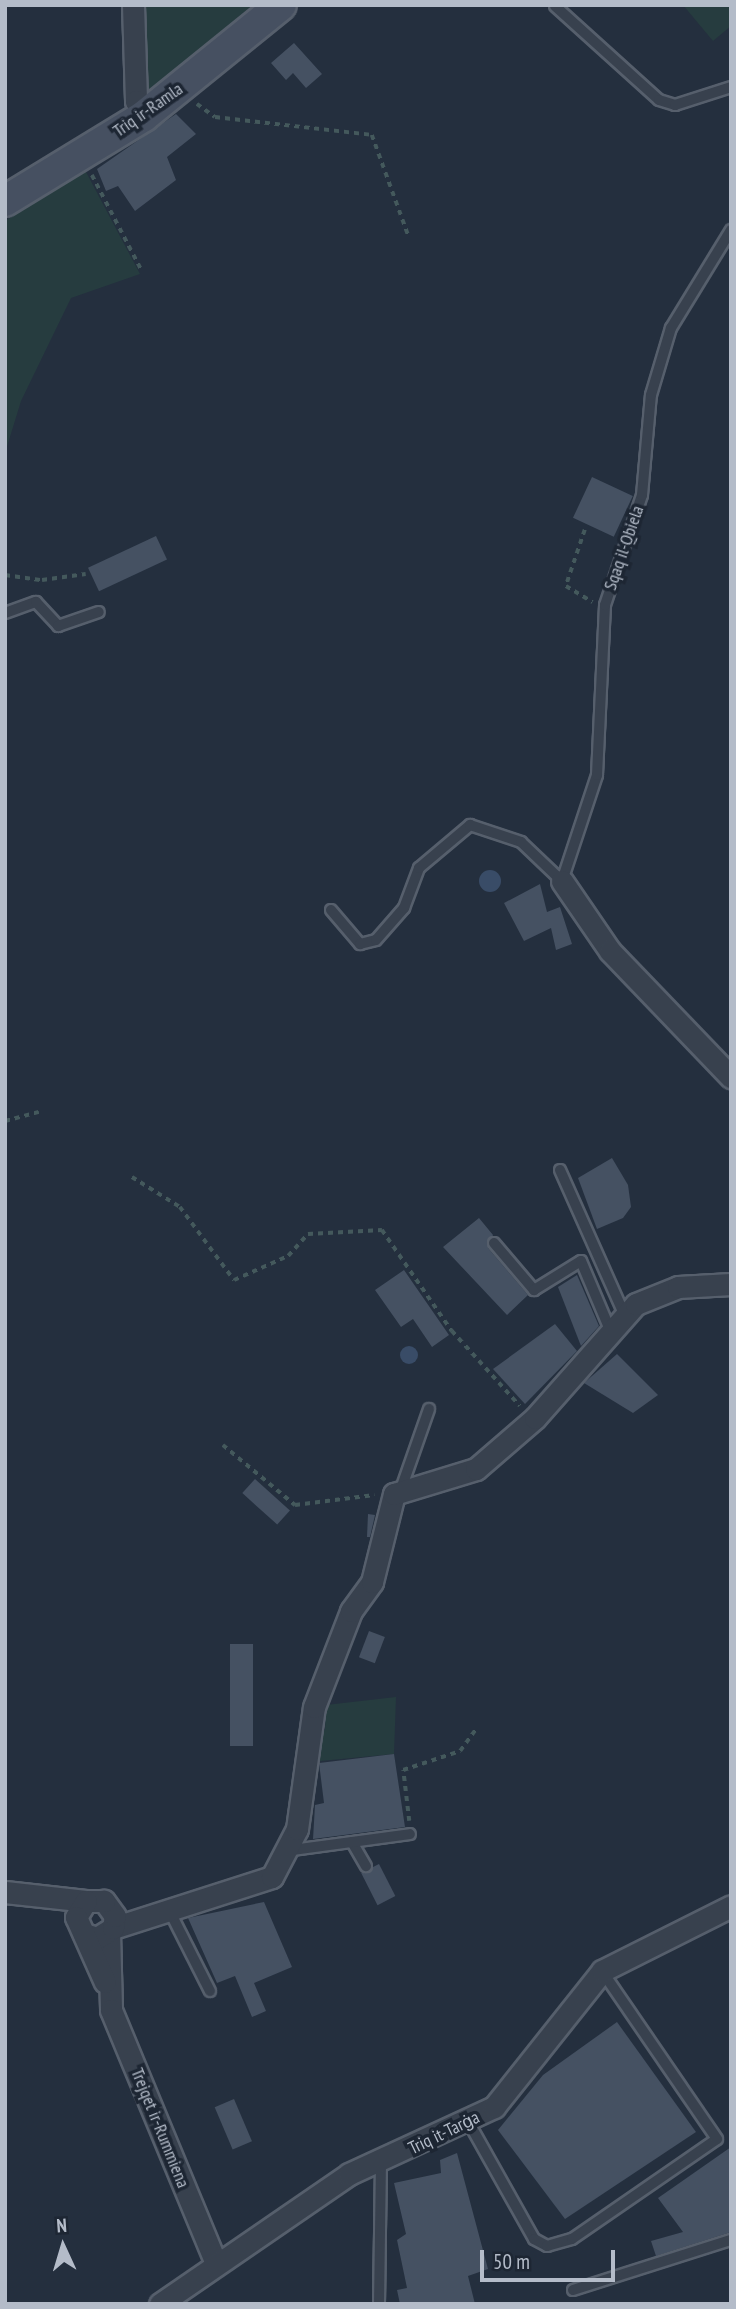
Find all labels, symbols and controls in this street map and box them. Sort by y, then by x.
street label: Triq ir-Ramla [109,78,187,142]
street label: Sqaq il-Qbiela [599,503,649,593]
street label: Trejqet ir-Rummiena [126,2065,194,2191]
street label: Triq it-Tarġa [405,2107,483,2159]
north arrow [28,2211,98,2281]
text: N [56,2213,67,2237]
scale bar [484,2236,619,2280]
text: 50 m [493,2248,530,2275]

